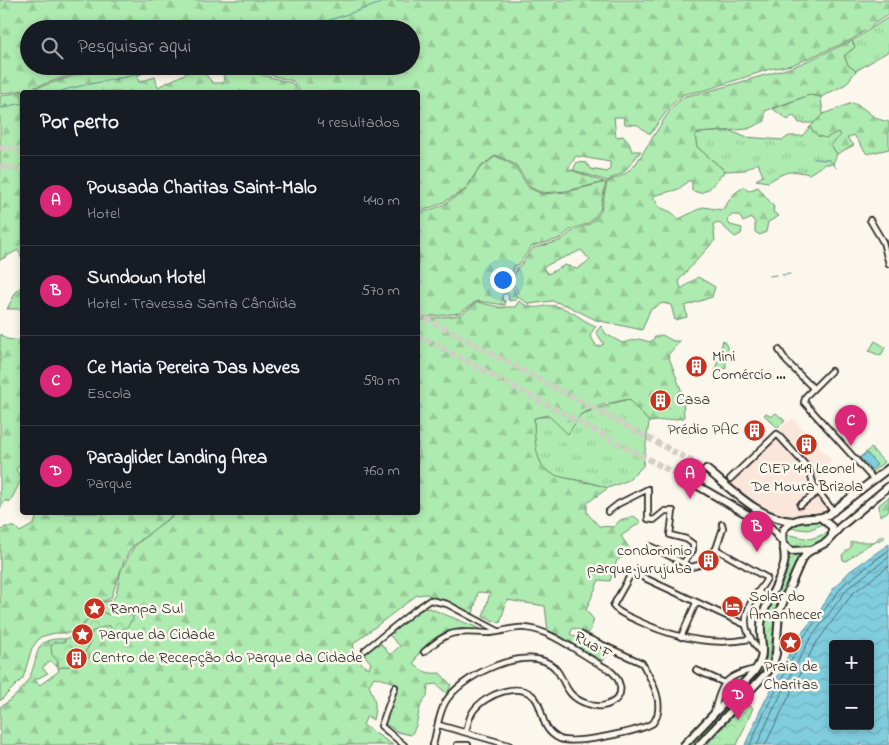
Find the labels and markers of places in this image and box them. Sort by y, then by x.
place label: Mini Comércio ... [712,345,786,387]
building icon: Mini Comércio ... [684,354,708,378]
building icon: Casa [648,388,672,412]
place label: Casa [676,388,710,412]
pin: C [835,405,867,446]
place label: Prédio PAC [667,418,739,442]
building icon: Prédio PAC [743,418,767,442]
building icon: CIEP 449 Leonel De Moura Brizola [795,433,819,457]
place label: CIEP 449 Leonel De Moura Brizola [750,457,863,499]
pin: A [674,458,706,499]
pin: B [741,511,773,552]
place label: condominio parque jurujuba [587,539,692,581]
building icon: condominio parque jurujuba [696,548,720,572]
place label: Solar do Amanhecer [749,585,822,627]
hotel icon: Solar do Amanhecer [721,594,745,618]
place icon: Rampa Sul [82,597,106,621]
place label: Rampa Sul [110,597,184,621]
place icon: Parque da Cidade [71,623,95,647]
place label: Parque da Cidade [99,623,216,647]
place icon: Praia de Charitas [779,631,803,655]
building icon: Centro de Recepção do Parque da Cidade [64,646,88,670]
place label: Centro de Recepção do Parque da Cidade [92,646,363,670]
place label: Praia de Charitas [763,655,819,697]
pin: D [722,679,754,720]

